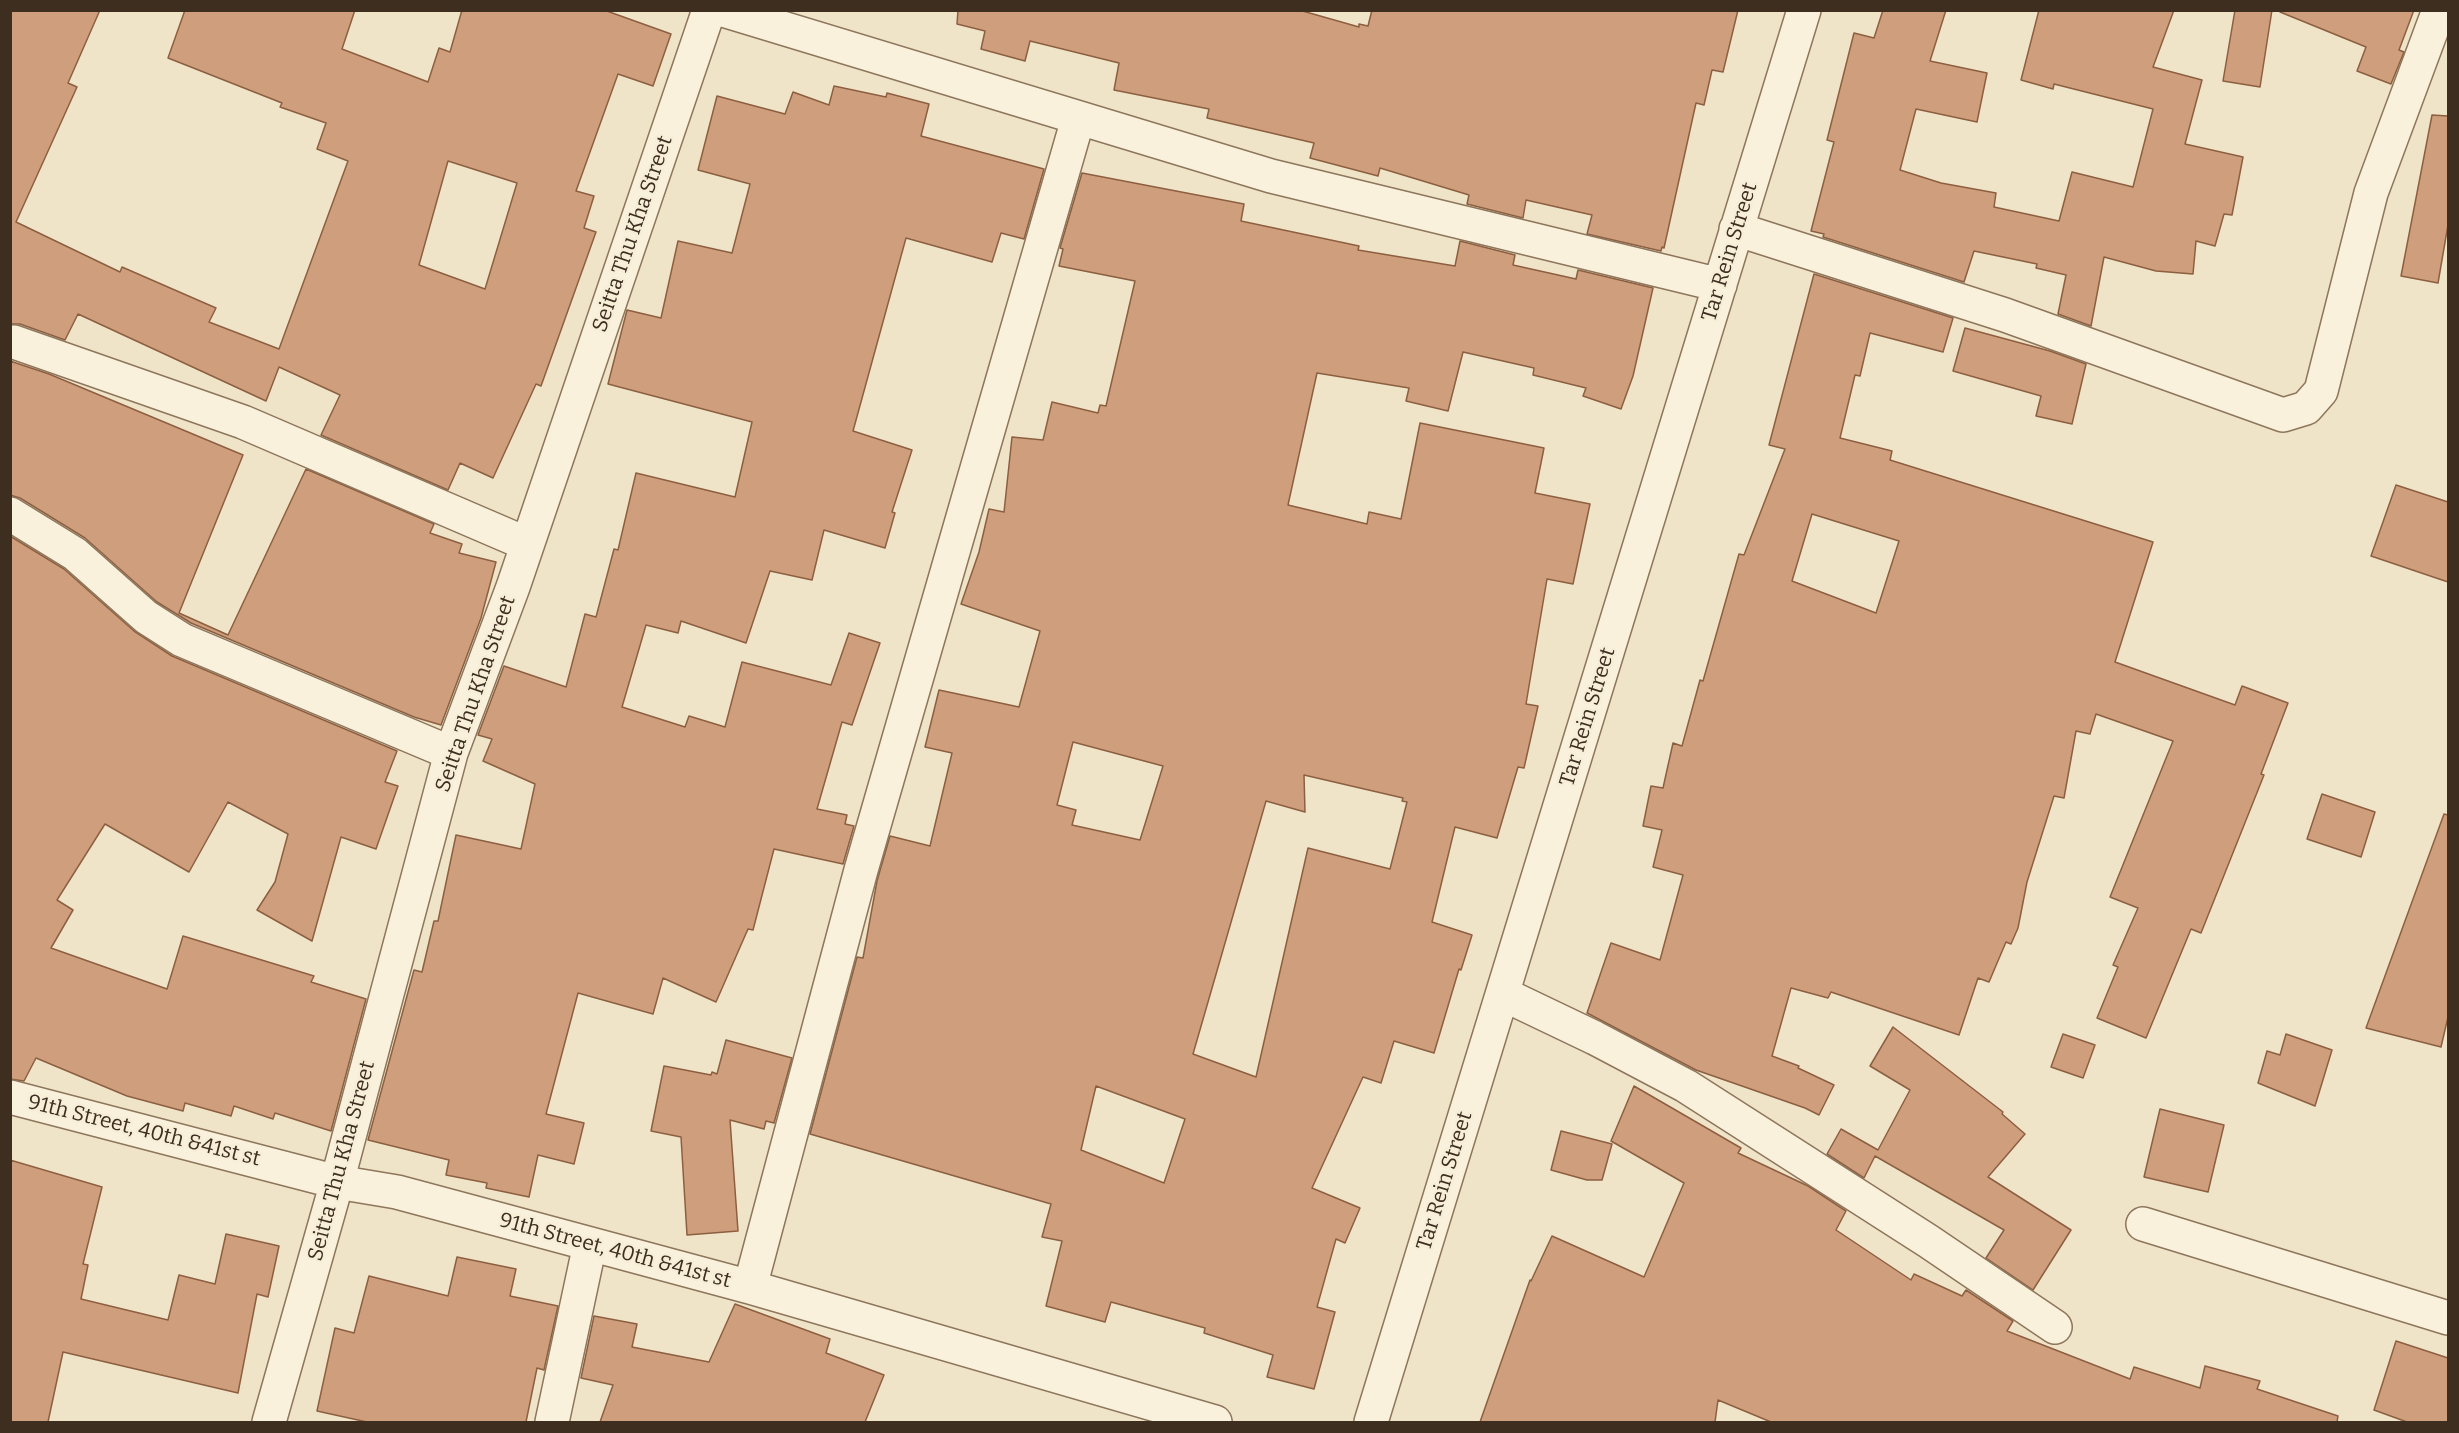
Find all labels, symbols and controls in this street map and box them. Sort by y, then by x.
street label: Seitta Thu Kha Street [588,133,678,335]
street label: Tar Rein Street [1697,179,1763,325]
street label: Seitta Thu Kha Street [431,593,521,795]
street label: Tar Rein Street [1555,644,1621,790]
street label: Seitta Thu Kha Street [303,1058,381,1264]
street label: 91th Street, 40th &41st st [25,1090,263,1172]
street label: Tar Rein Street [1412,1108,1478,1254]
street label: 91th Street, 40th &41st st [496,1208,734,1294]

